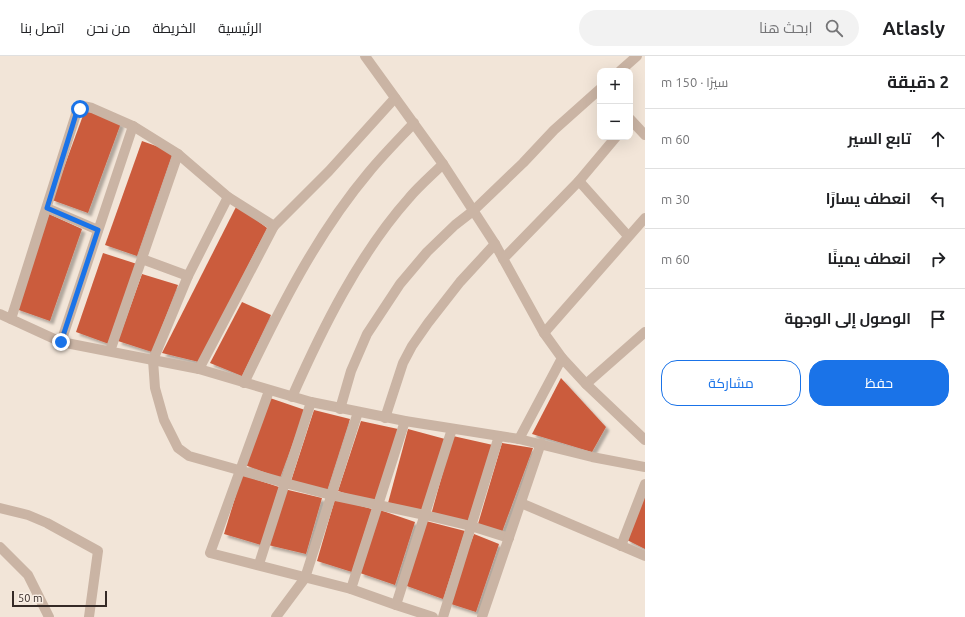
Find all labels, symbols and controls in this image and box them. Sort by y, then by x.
search box [579,10,859,46]
icon: search [823,17,845,39]
text: Atlasly [883,17,945,39]
text: ابحث هنا [759,19,813,36]
text: اتصل بنا [20,20,64,36]
text: من نحن [86,20,130,36]
text: الخريطة [152,20,196,36]
text: الرئيسية [218,20,262,36]
map controls [597,68,633,140]
button: + [597,68,633,104]
text: 2 دقيقة [887,72,949,91]
text: سيرًا · 150 m [661,75,728,89]
route start [71,100,89,118]
button: − [597,104,633,140]
icon: ahead [927,128,949,150]
text: تابع السير [848,130,911,147]
text: 60 m [661,132,690,146]
icon: left [927,188,949,210]
text: انعطف يسارًا [826,190,911,207]
text: 30 m [661,192,690,206]
icon: right [927,248,949,270]
text: انعطف يمينًا [827,250,911,267]
text: 60 m [661,252,690,266]
icon: arrive [927,308,949,330]
text: الوصول إلى الوجهة [784,310,911,327]
route end [52,333,70,351]
button: مشاركة [661,360,801,406]
button: حفظ [809,360,949,406]
scale bar [12,589,107,608]
text: 50 m [18,592,42,604]

